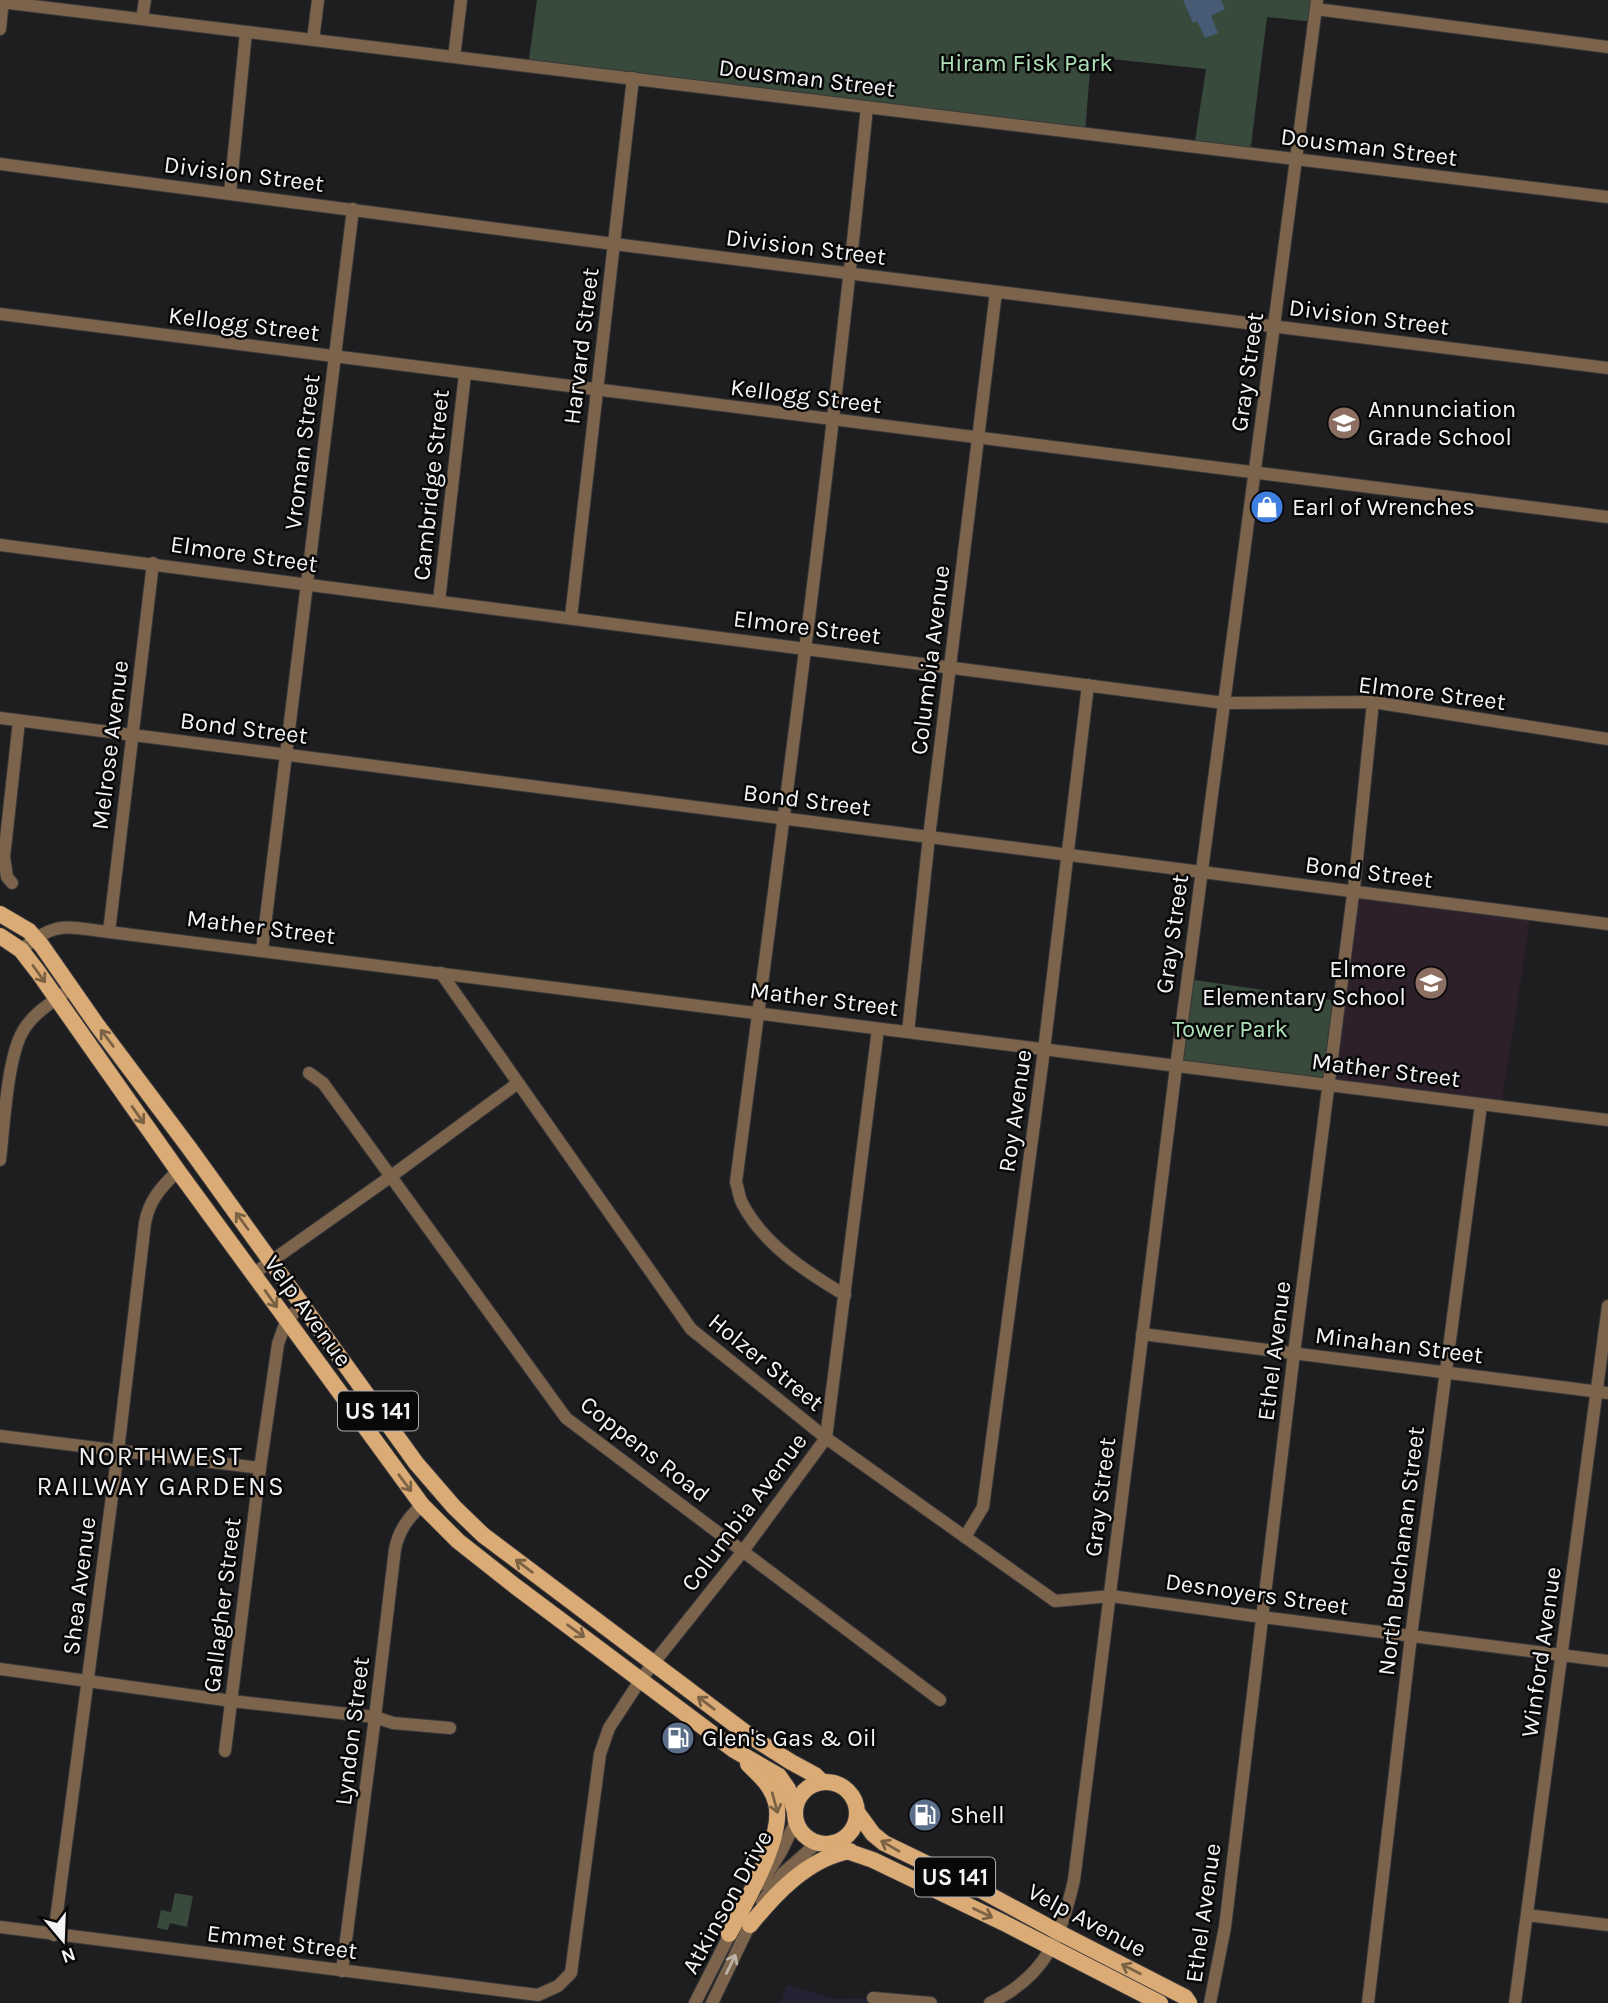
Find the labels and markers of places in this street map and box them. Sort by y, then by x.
place label: Annunciation Grade School [1368,395,1516,451]
school or university icon: Annunciation Grade School [1325,404,1363,442]
shop icon: Earl of Wrenches [1248,488,1286,526]
place label: Earl of Wrenches [1292,493,1475,521]
place label: Elmore Elementary School [1202,955,1406,1011]
school or university icon: Elmore Elementary School [1412,964,1450,1002]
fuel station icon: Glen's Gas & Oil [659,1719,697,1757]
place label: Glen's Gas & Oil [702,1724,877,1752]
fuel station icon: Shell [906,1796,944,1834]
place label: Shell [950,1801,1005,1829]

